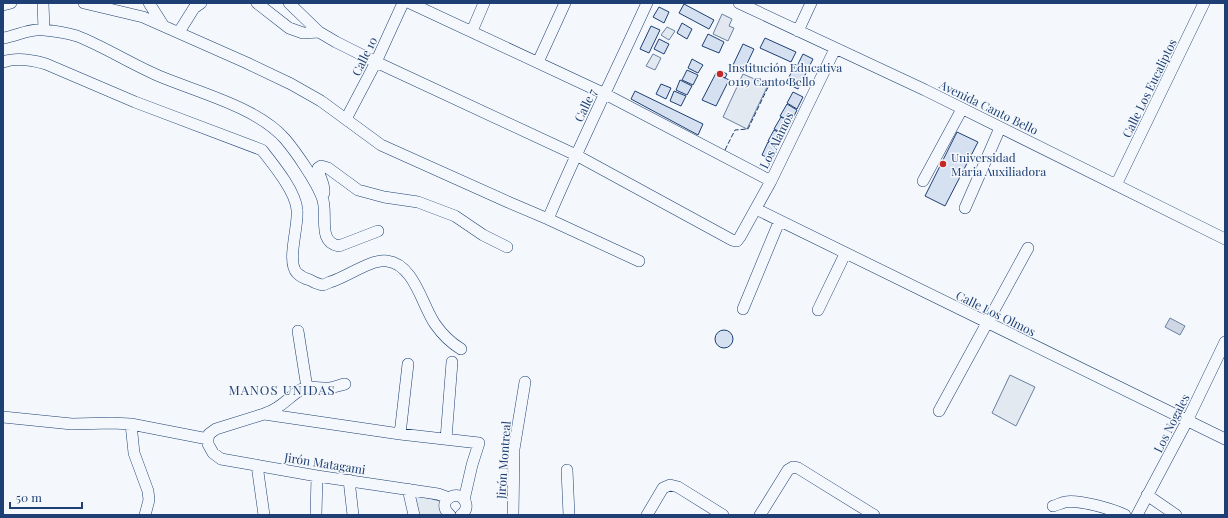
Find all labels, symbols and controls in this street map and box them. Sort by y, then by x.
street label: Calle 10 [348,34,380,78]
street label: Calle Los Eucaliptos [1118,36,1180,140]
place label: Institución Educativa 0119 Canto Bello [728,59,842,89]
marker: Institución Educativa 0119 Canto Bello [715,69,725,79]
street label: Avenida Canto Bello [936,76,1041,138]
street label: Calle 7 [570,86,600,124]
street label: Los Alamos [755,109,797,171]
place label: Universidad Maria Auxiliadora [951,149,1046,179]
marker: Universidad Maria Auxiliadora [938,159,948,169]
street label: Calle Los Olmos [953,287,1039,339]
district label: MANOS UNIDAS [228,381,336,398]
street label: Los Nogales [1149,391,1193,455]
street label: Jirón Montreal [492,420,514,500]
street label: Jirón Matagami [282,449,367,477]
scale bar [10,484,82,510]
text: 50 m [16,489,42,505]

